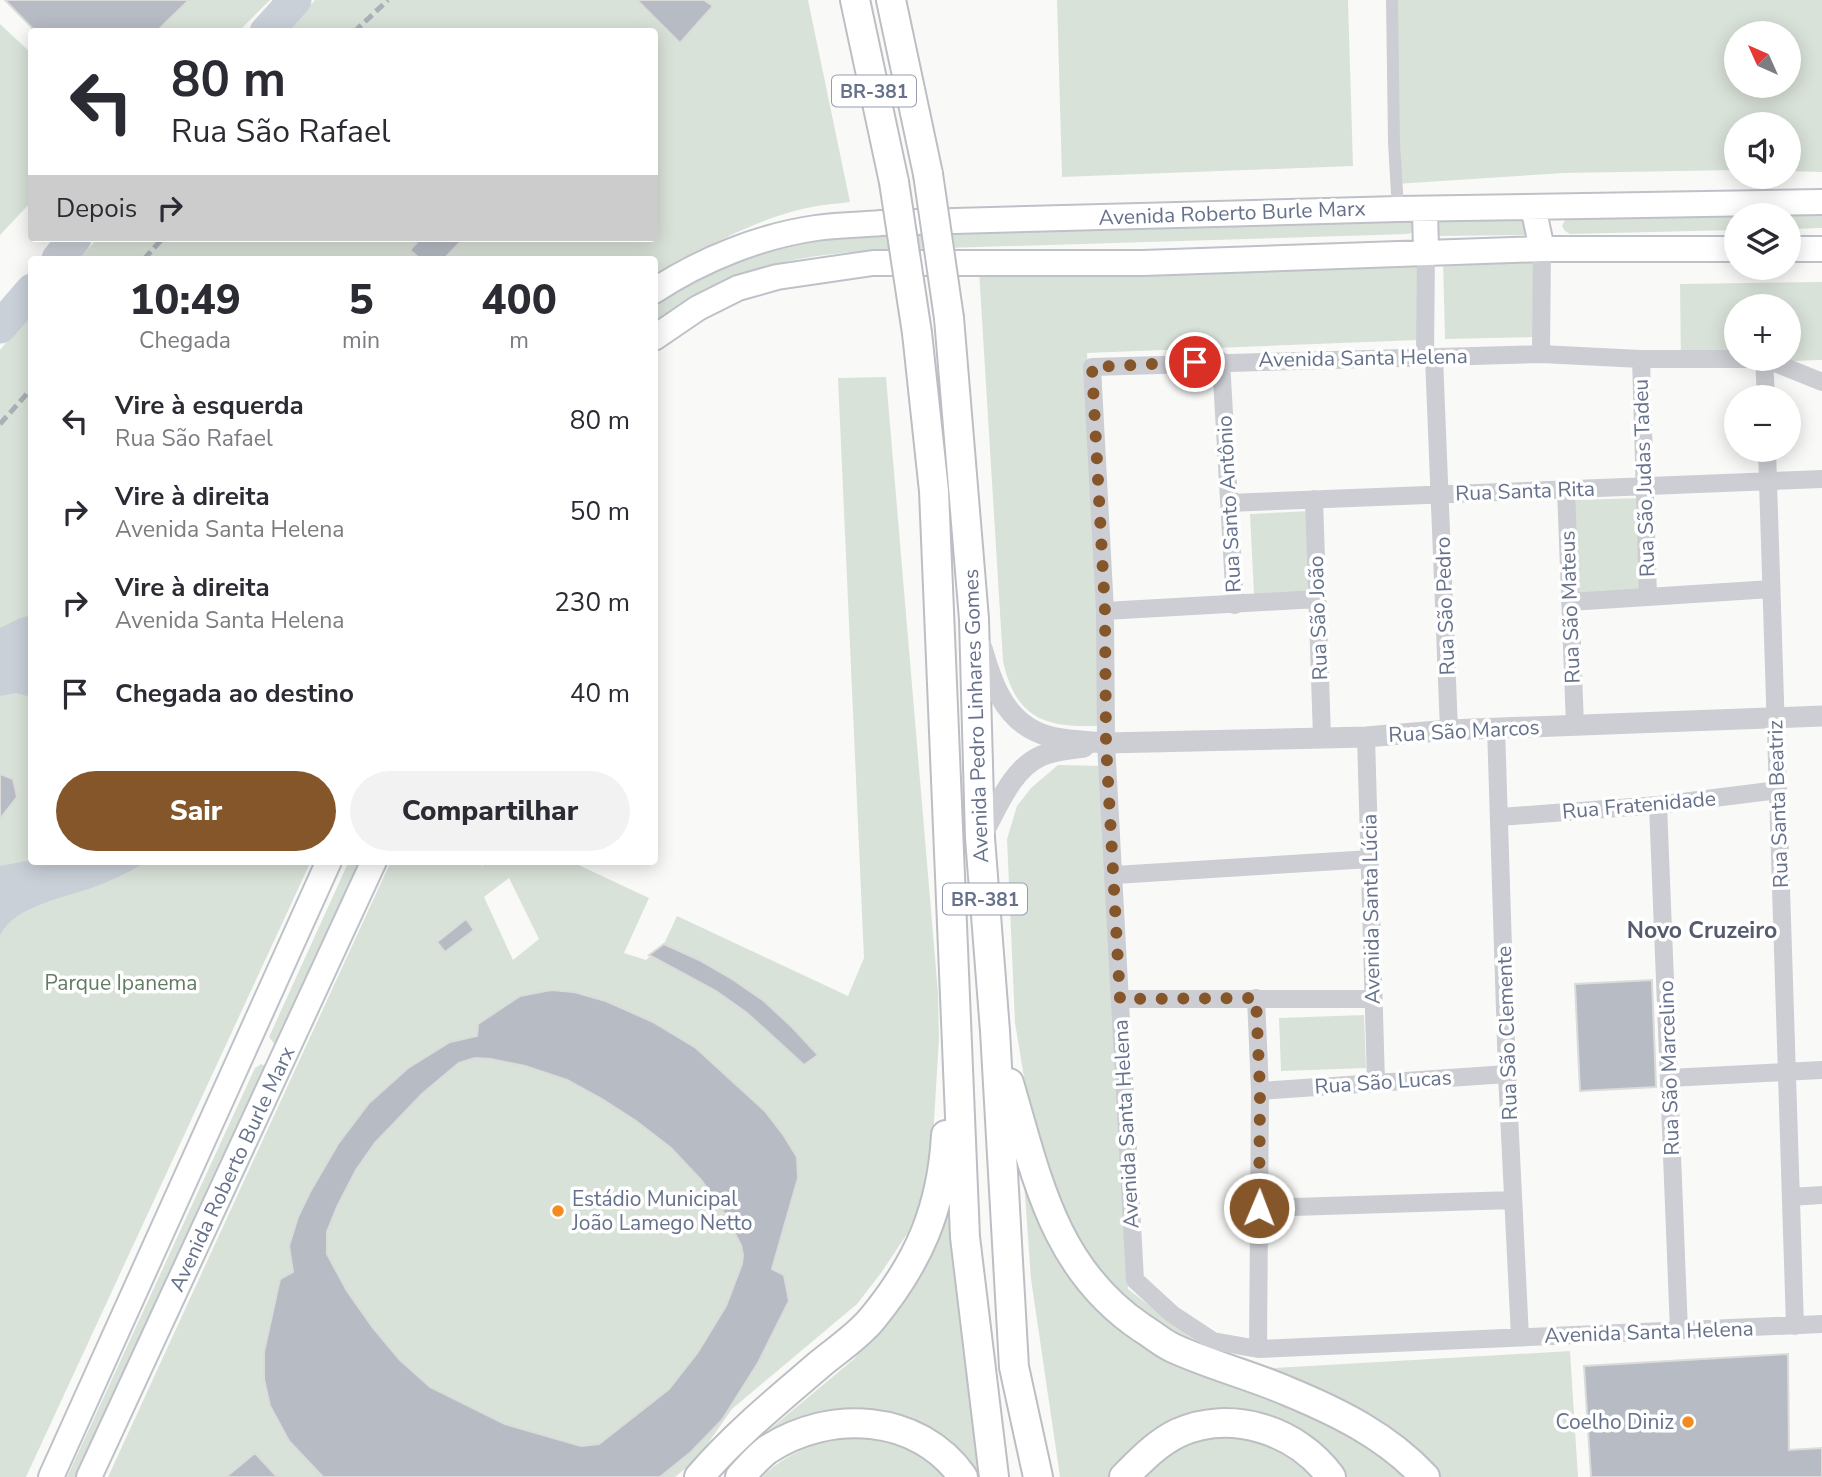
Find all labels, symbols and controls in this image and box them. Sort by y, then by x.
north arrow [1724,21,1801,98]
map controls [1724,21,1801,462]
text: 80 m [171,46,286,113]
icon: left [56,56,147,147]
road number: BR-381 [832,76,916,106]
text: Rua São Rafael [171,110,390,153]
button: sound [1724,112,1801,189]
icon: right [151,189,189,227]
text: Depois [56,191,137,226]
street label: Avenida Roberto Burle Marx [1098,194,1366,232]
button: layers [1724,203,1801,280]
text: 10:49 [129,272,241,329]
text: 5 [348,272,374,329]
text: 400 [481,272,557,329]
button: + [1724,294,1801,371]
text: Chegada [139,325,231,356]
text: min [342,325,380,356]
text: m [509,325,529,356]
pin [1165,332,1225,392]
street label: Avenida Santa Helena [1258,342,1468,374]
icon: arrive [1176,343,1214,381]
street label: Rua São Judas Tadeu [1627,378,1661,578]
button: − [1724,385,1801,462]
text: Vire à esquerda [115,388,304,423]
icon: left [56,402,94,440]
text: 80 m [570,403,630,438]
street label: Rua Santo Antônio [1210,415,1248,593]
text: Rua São Rafael [115,423,273,454]
street label: Rua Santa Rita [1455,475,1595,507]
text: Vire à direita [115,479,270,514]
icon: right [56,493,94,531]
text: 50 m [570,494,630,529]
text: Avenida Santa Helena [115,514,344,545]
street label: Rua São Mateus [1553,530,1587,684]
street label: Rua São Pedro [1429,536,1461,676]
street label: Rua São João [1302,555,1334,681]
street label: Avenida Pedro Linhares Gomes [957,568,995,864]
text: Vire à direita [115,570,270,605]
icon: right [56,584,94,622]
text: 230 m [554,585,630,620]
text: Avenida Santa Helena [115,605,344,636]
icon: arrive [56,675,94,713]
text: Chegada ao destino [115,676,354,711]
text: 40 m [570,676,630,711]
street label: Rua São Marcos [1388,713,1540,749]
street label: Rua Santa Beatriz [1761,719,1795,889]
button: Sair [56,771,336,851]
button: Compartilhar [350,771,630,851]
street label: Rua Fratenidade [1561,784,1717,826]
street label: Avenida Santa Lúcia [1355,813,1387,1005]
road number: BR-381 [943,884,1027,914]
district label: Novo Cruzeiro [1627,915,1777,946]
street label: Rua São Clemente [1490,945,1524,1121]
park label: Parque Ipanema [45,969,197,997]
street label: Rua São Marcelino [1652,980,1686,1156]
street label: Avenida Santa Helena [1107,1019,1145,1229]
street label: Avenida Roberto Burle Marx [163,1042,301,1296]
street label: Rua São Lucas [1314,1063,1452,1101]
position arrow [1222,1171,1296,1245]
place label: Estádio Municipal João Lamego Netto [571,1185,752,1237]
marker: Estádio Municipal João Lamego Netto [550,1203,566,1219]
street label: Avenida Santa Helena [1544,1314,1754,1350]
place label: Coelho Diniz [1556,1408,1674,1436]
marker: Coelho Diniz [1680,1414,1696,1430]

